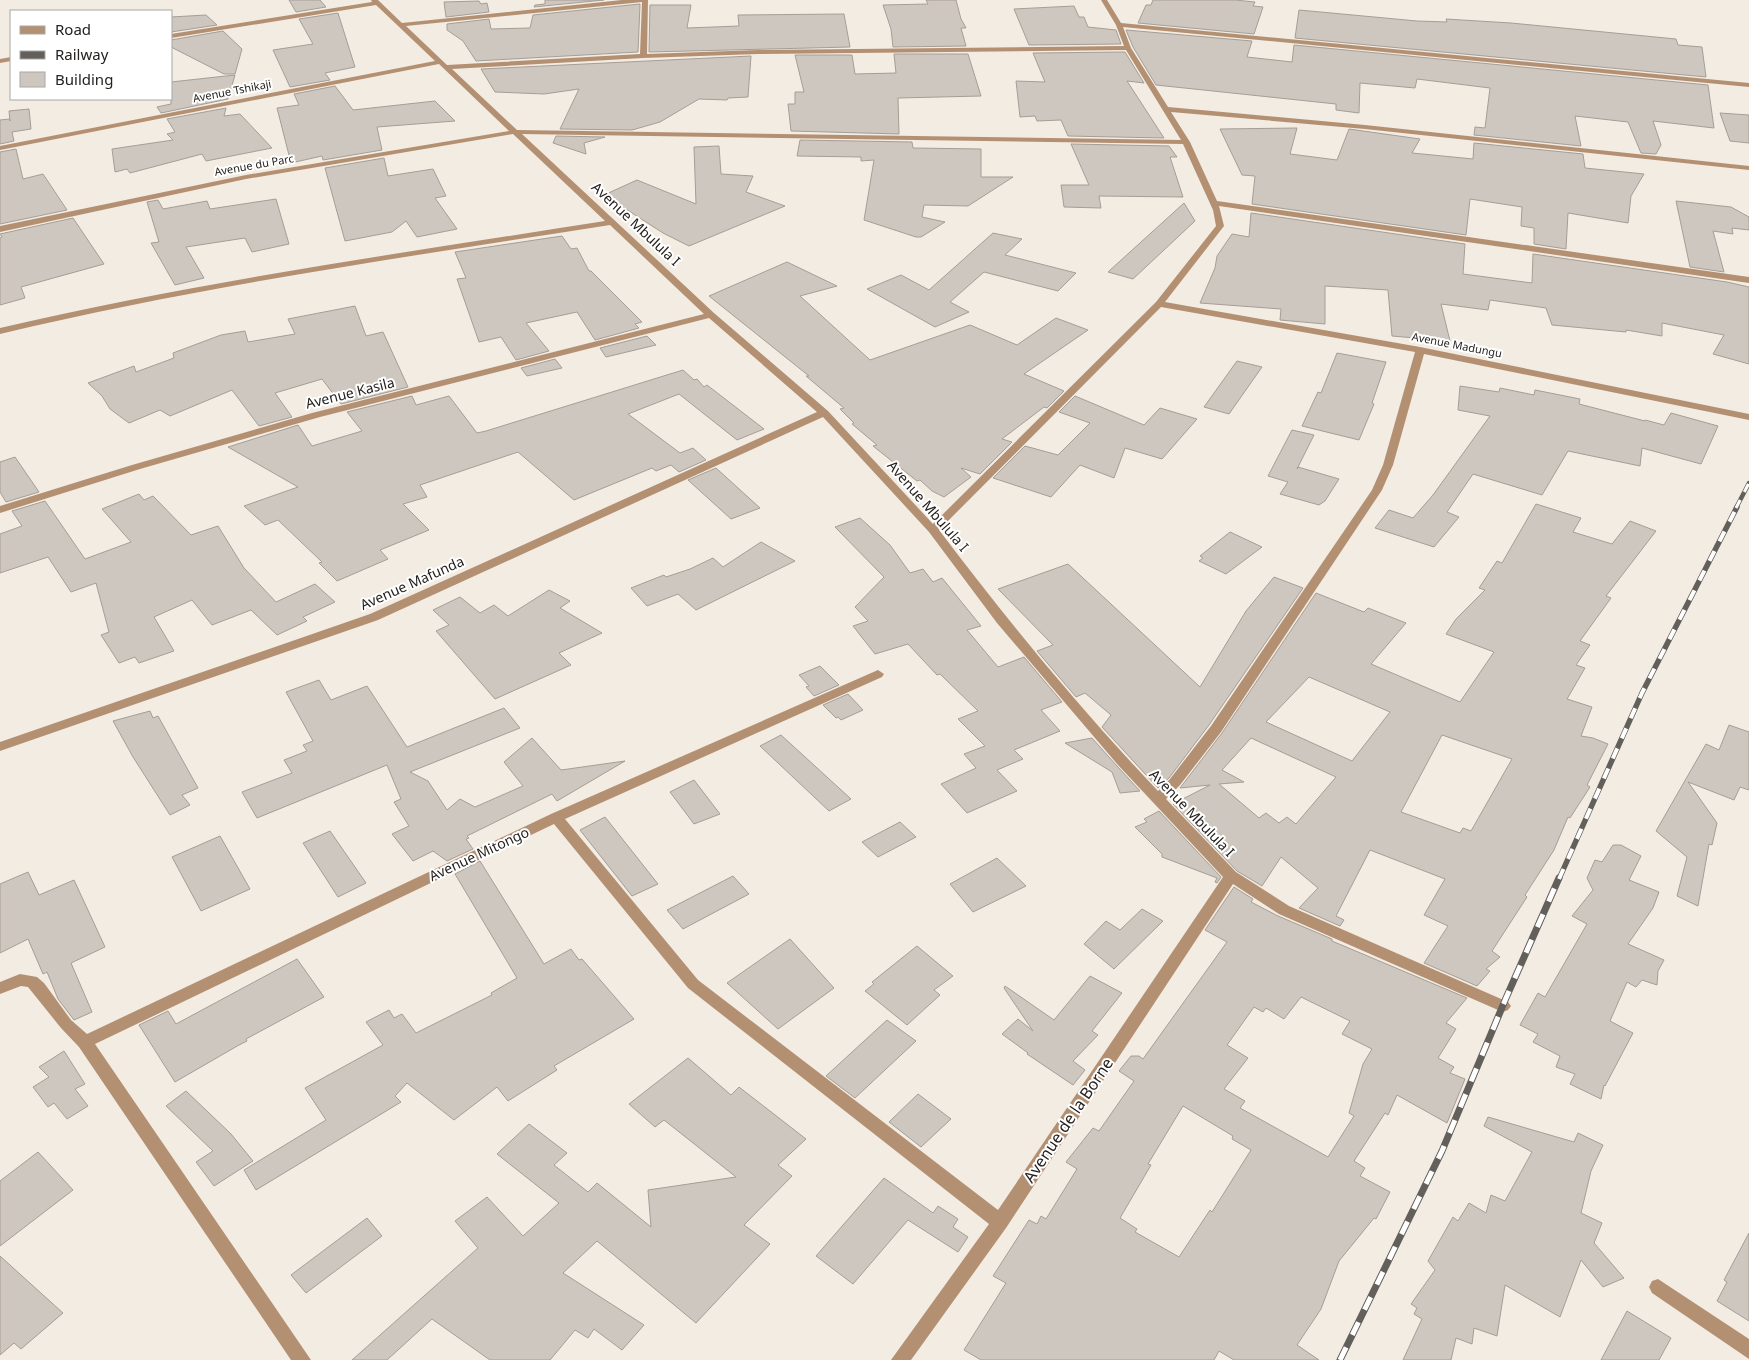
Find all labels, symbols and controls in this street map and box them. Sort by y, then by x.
legend [10,10,172,100]
text: Road [55,19,91,39]
text: Railway [55,44,109,64]
text: Building [55,69,113,89]
street label: Avenue Tshikaji [191,76,272,105]
street label: Avenue du Parc [213,150,295,179]
street label: Avenue Mbulula I [588,178,685,270]
street label: Avenue Madungu [1411,328,1503,361]
street label: Avenue Kasila [303,372,396,413]
street label: Avenue Mbulula I [884,456,973,555]
street label: Avenue Mafunda [357,551,467,614]
street label: Avenue Mbulula I [1146,765,1239,861]
street label: Avenue Mitongo [426,822,532,885]
street label: Avenue de la Borne [1018,1053,1118,1187]

